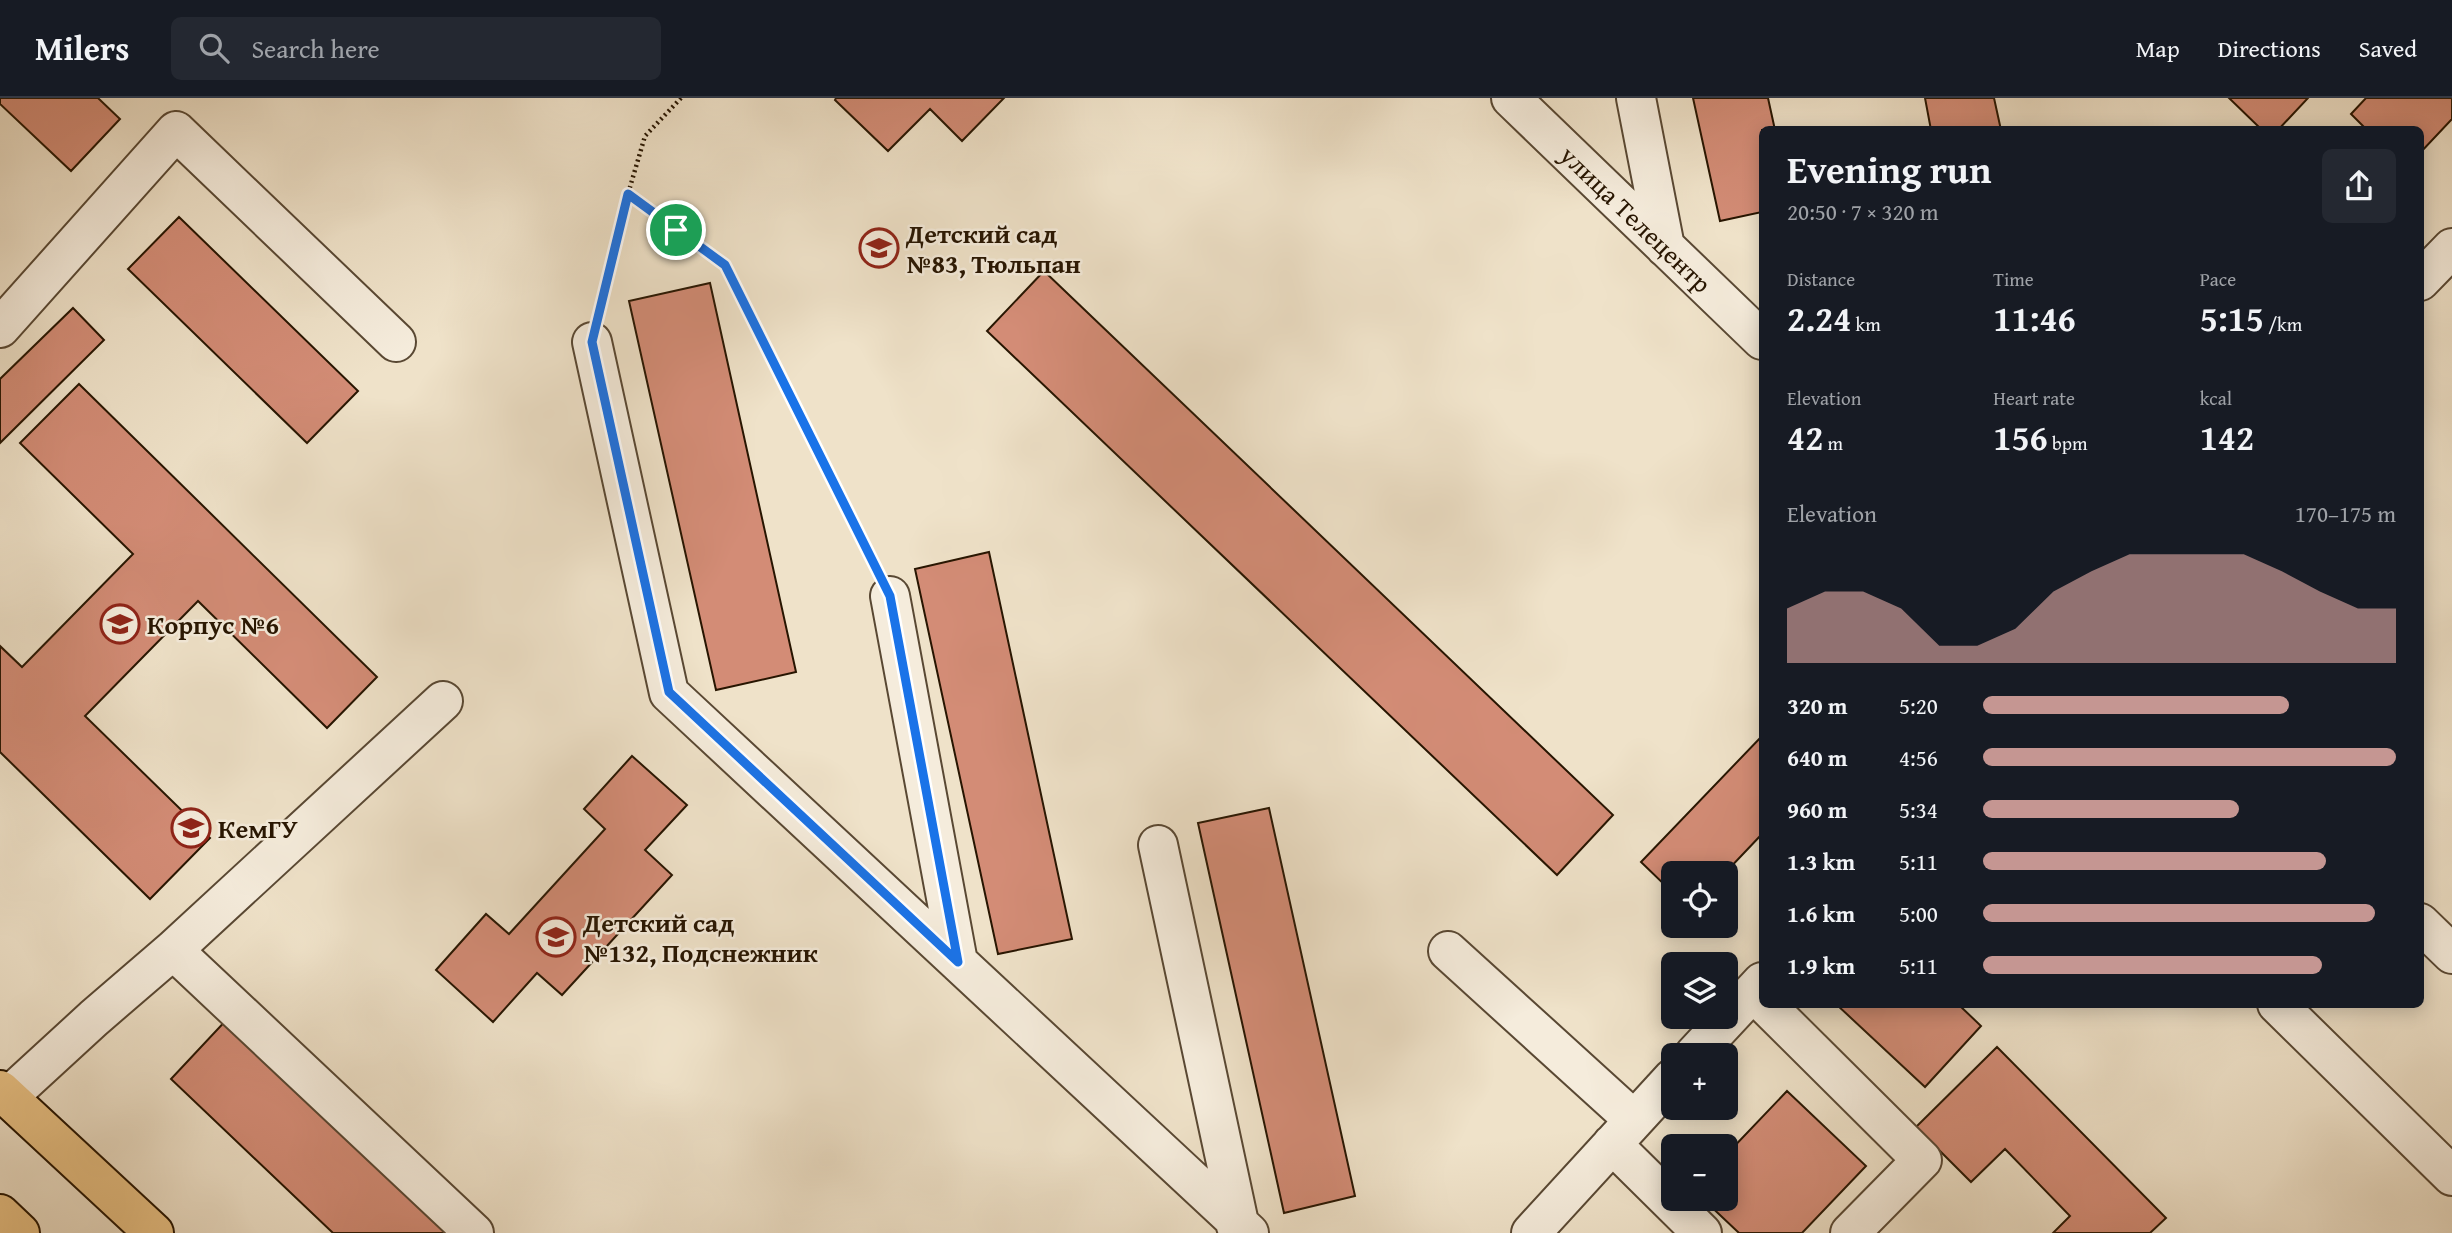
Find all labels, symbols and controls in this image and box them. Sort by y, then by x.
search box [171,17,661,80]
text: Milers [35,24,129,72]
icon: search [195,29,233,67]
text: Search here [251,29,380,68]
text: Map [2136,31,2180,66]
text: Directions [2218,31,2321,66]
text: Saved [2359,31,2417,66]
street label: улица Телецентр [1551,136,1721,302]
text: Evening run [1787,141,1991,197]
button: share [2322,149,2396,223]
text: 20:50 · 7 × 320 m [1787,195,1939,228]
pin [646,200,706,260]
icon: arrive [657,211,695,249]
place label: Детский сад №83, Тюльпан [905,214,1081,283]
school or university icon: Детский сад №83, Тюльпан [858,227,900,269]
text: Distance [1787,265,1855,293]
text: Time [1993,265,2034,293]
text: Pace [2200,265,2236,293]
text: 2.24 [1787,293,1851,344]
text: 11:46 [1993,293,2076,344]
text: 5:15 [2200,293,2264,344]
text: km [1851,310,1881,338]
text: /km [2264,310,2302,338]
text: Elevation [1787,384,1861,412]
text: Heart rate [1993,384,2075,412]
text: kcal [2200,384,2232,412]
text: 42 [1787,412,1823,463]
text: 156 [1993,412,2048,463]
text: 142 [2200,412,2254,463]
text: m [1823,429,1843,457]
text: bpm [2048,429,2088,457]
text: Elevation [1787,497,1877,530]
text: 170–175 m [2295,497,2396,530]
school or university icon: Корпус №6 [99,603,141,645]
place label: Корпус №6 [147,605,279,644]
text: 320 m [1787,689,1848,722]
text: 5:20 [1899,689,1938,722]
text: 640 m [1787,741,1848,774]
text: 4:56 [1899,741,1938,774]
text: 960 m [1787,793,1848,826]
text: 5:34 [1899,793,1938,826]
school or university icon: КемГУ [170,807,212,849]
place label: КемГУ [218,809,298,848]
text: 1.3 km [1787,845,1855,878]
text: 5:11 [1899,845,1938,878]
map controls [1661,861,1738,1211]
button: locate [1661,861,1738,938]
text: 1.6 km [1787,897,1855,930]
text: 5:00 [1899,897,1938,930]
place label: Детский сад №132, Подснежник [582,903,818,972]
school or university icon: Детский сад №132, Подснежник [535,916,577,958]
text: 1.9 km [1787,949,1855,982]
text: 5:11 [1899,949,1938,982]
button: layers [1661,952,1738,1029]
button: + [1661,1043,1738,1120]
button: − [1661,1134,1738,1211]

